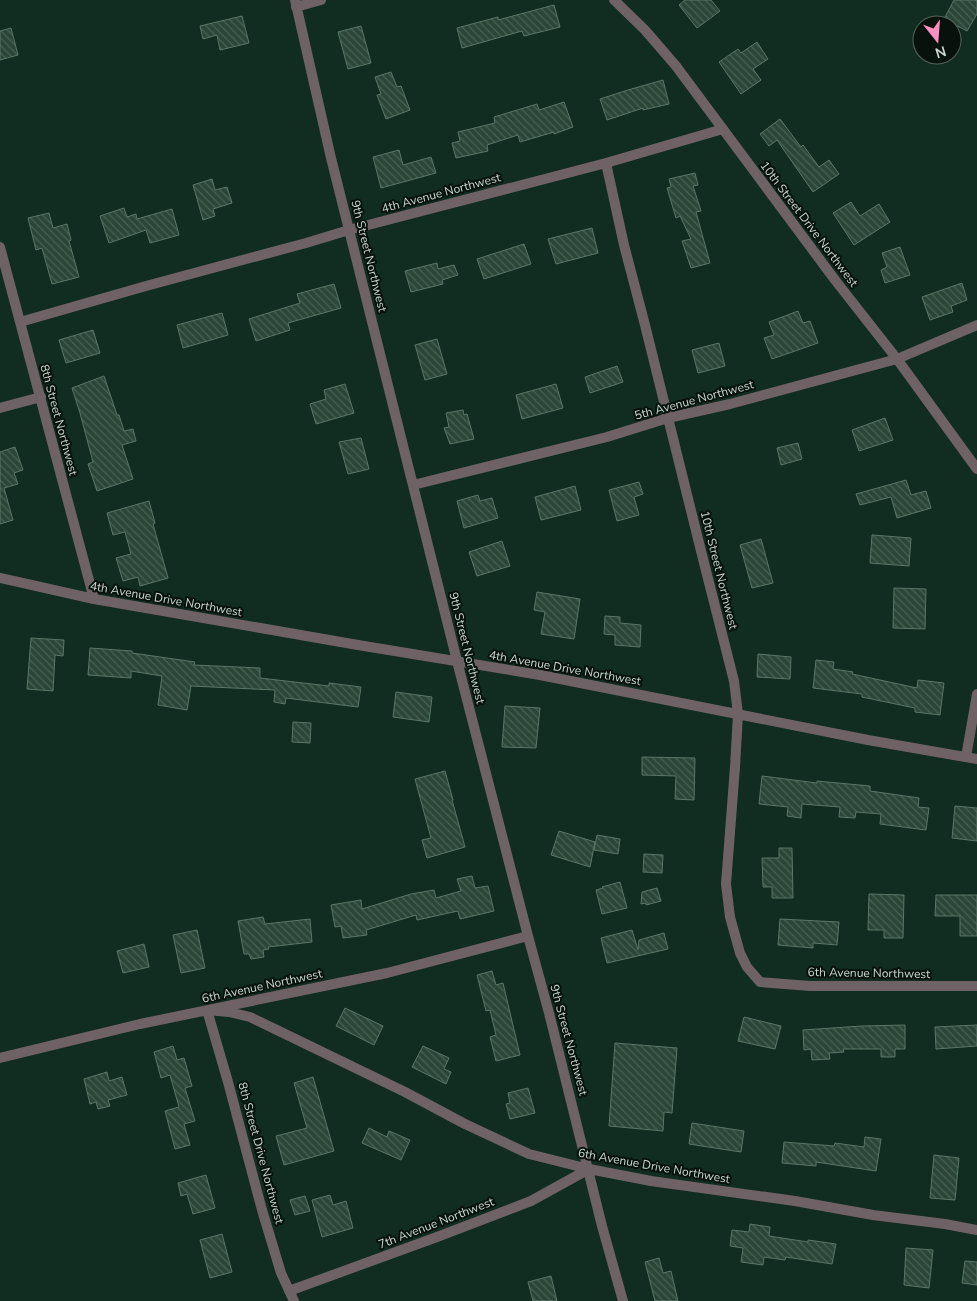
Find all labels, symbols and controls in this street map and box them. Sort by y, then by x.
north arrow [912,15,962,65]
text: N [933,41,948,63]
street label: 10th Street Drive Northwest [756,158,862,291]
street label: 4th Avenue Northwest [380,169,503,217]
street label: 9th Street Northwest [347,198,391,314]
street label: 8th Street Northwest [36,363,82,478]
street label: 5th Avenue Northwest [633,376,756,424]
street label: 10th Street Northwest [697,509,742,632]
street label: 4th Avenue Drive Northwest [89,578,244,620]
street label: 9th Street Northwest [445,590,489,706]
street label: 4th Avenue Drive Northwest [488,647,643,689]
street label: 6th Avenue Northwest [808,964,931,982]
street label: 6th Avenue Northwest [200,965,324,1007]
street label: 9th Street Northwest [546,983,592,1098]
street label: 8th Street Drive Northwest [234,1080,288,1226]
street label: 6th Avenue Drive Northwest [577,1145,732,1187]
street label: 7th Avenue Northwest [376,1193,497,1252]

